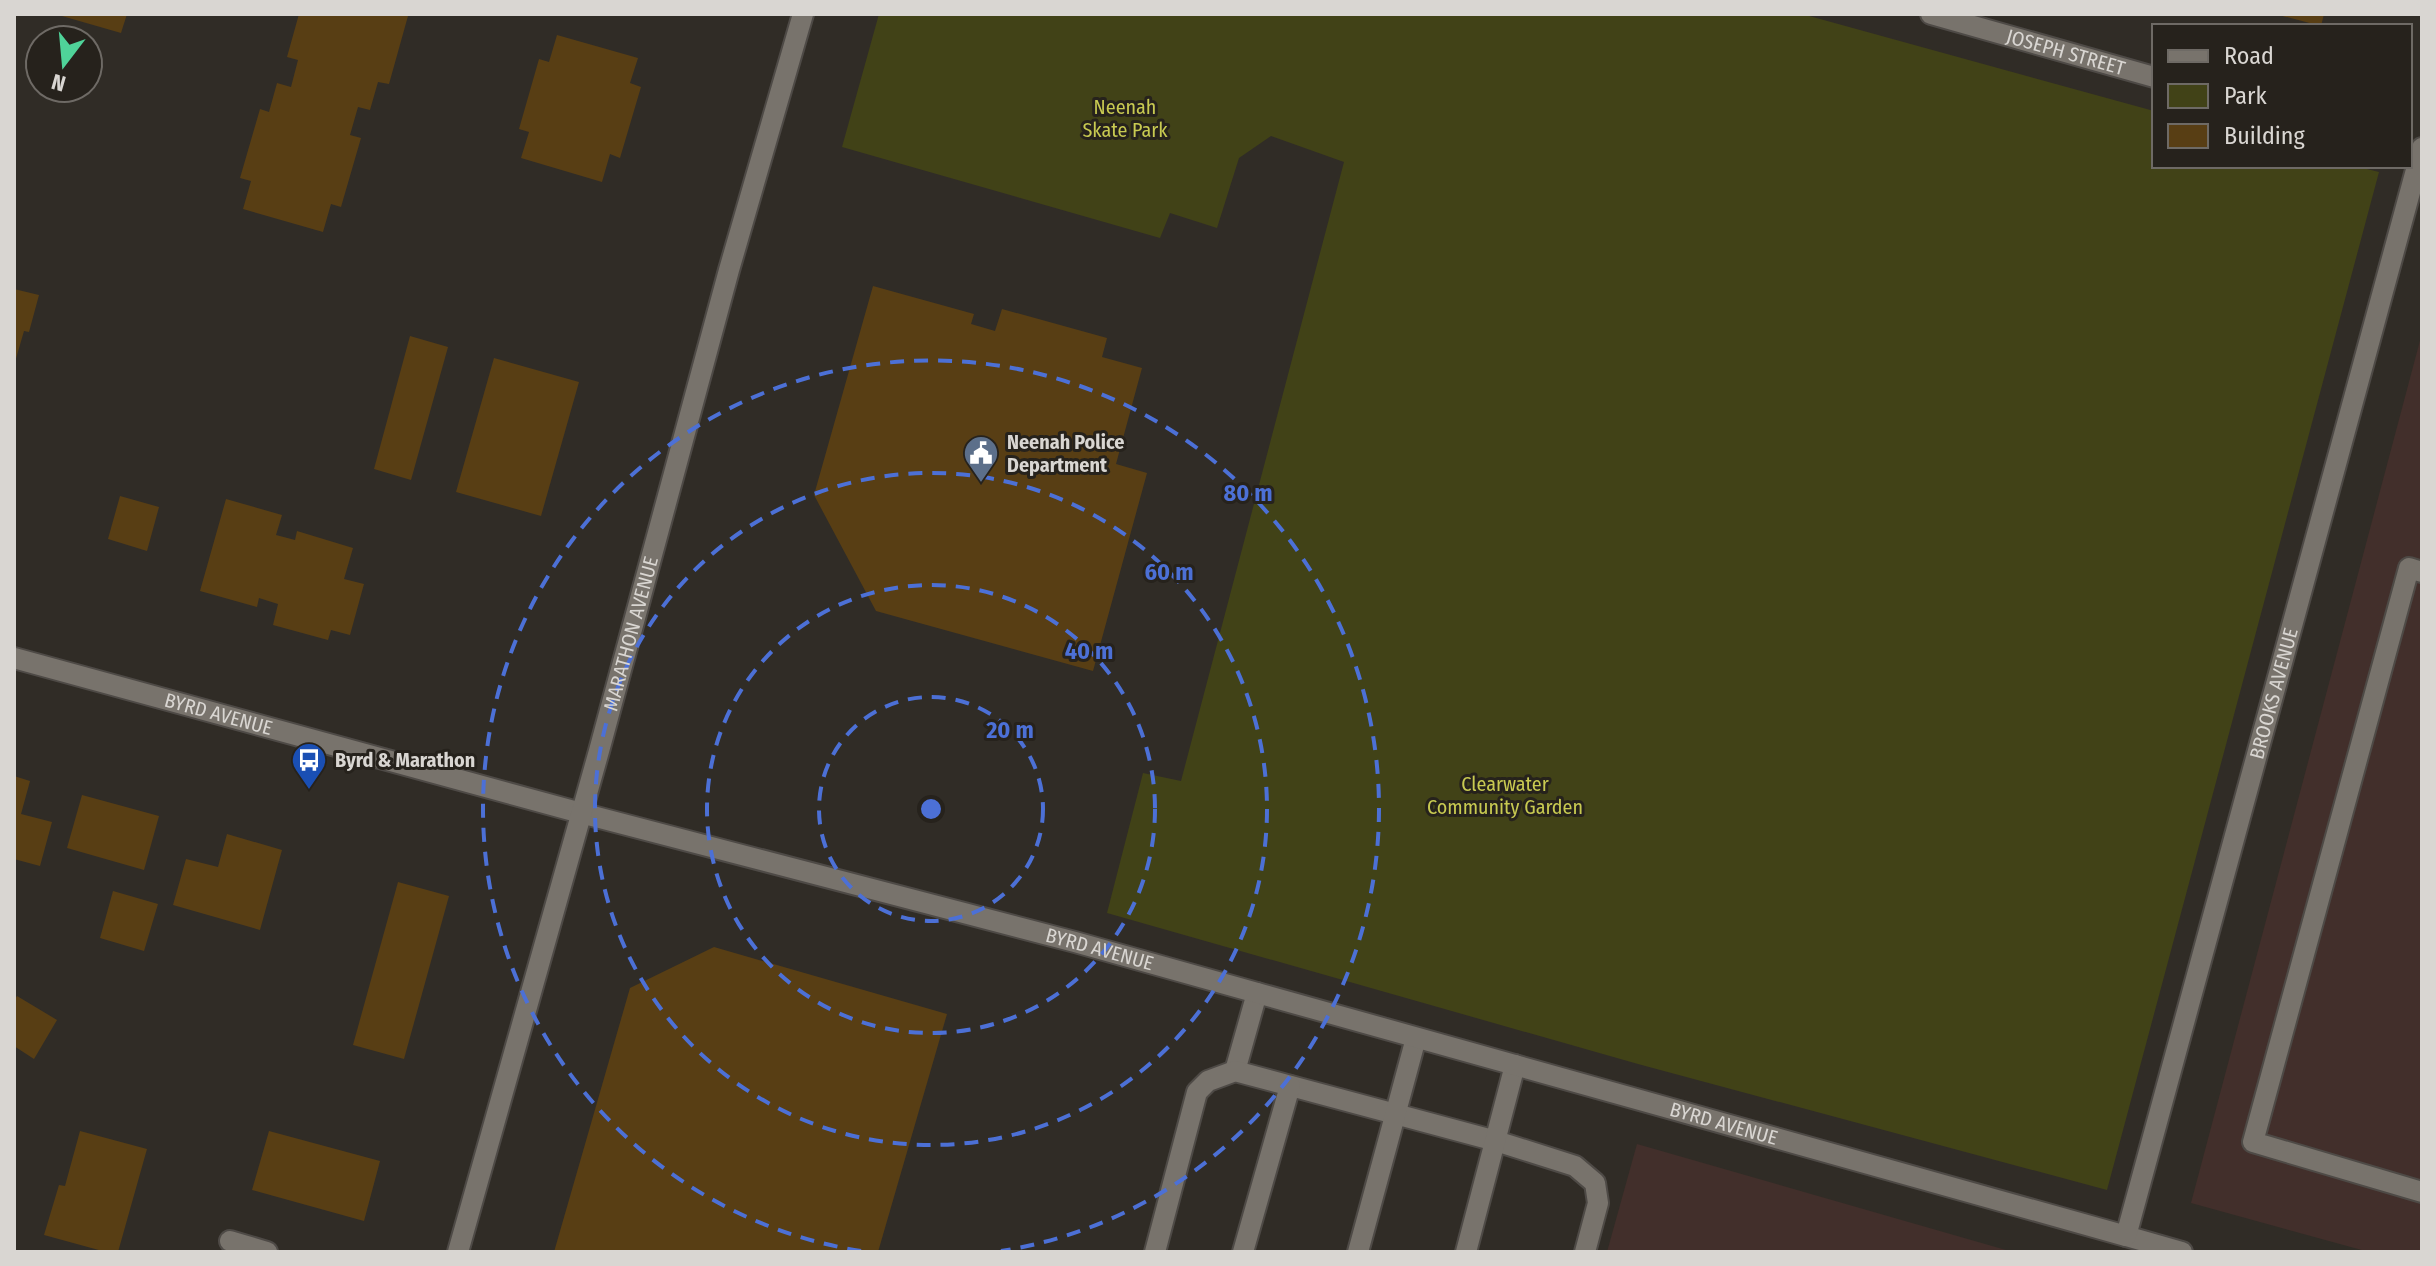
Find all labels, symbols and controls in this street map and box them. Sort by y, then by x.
north arrow [24,24,104,104]
street label: JOSEPH STREET [2004,24,2129,80]
legend [2152,24,2412,168]
text: Road [2224,42,2274,70]
text: N [49,68,69,98]
text: Park [2224,82,2267,110]
park label: Neenah Skate Park [1082,95,1168,142]
text: Building [2224,122,2306,150]
place label: Neenah Police Department [1007,430,1124,477]
public building icon: Neenah Police Department [962,434,1000,484]
text: 80 m [1223,479,1273,507]
street label: MARATHON AVENUE [598,554,663,714]
text: 60 m [1145,558,1193,586]
street label: BROOKS AVENUE [2244,625,2303,762]
text: 40 m [1065,637,1113,665]
street label: BYRD AVENUE [162,688,275,740]
text: 20 m [985,716,1034,744]
bus stop icon: Byrd & Marathon [290,741,328,791]
place label: Byrd & Marathon [335,748,475,772]
park label: Clearwater Community Garden [1427,772,1583,819]
centre of rings [917,795,945,823]
street label: BYRD AVENUE [1043,923,1156,975]
street label: BYRD AVENUE [1667,1097,1780,1150]

